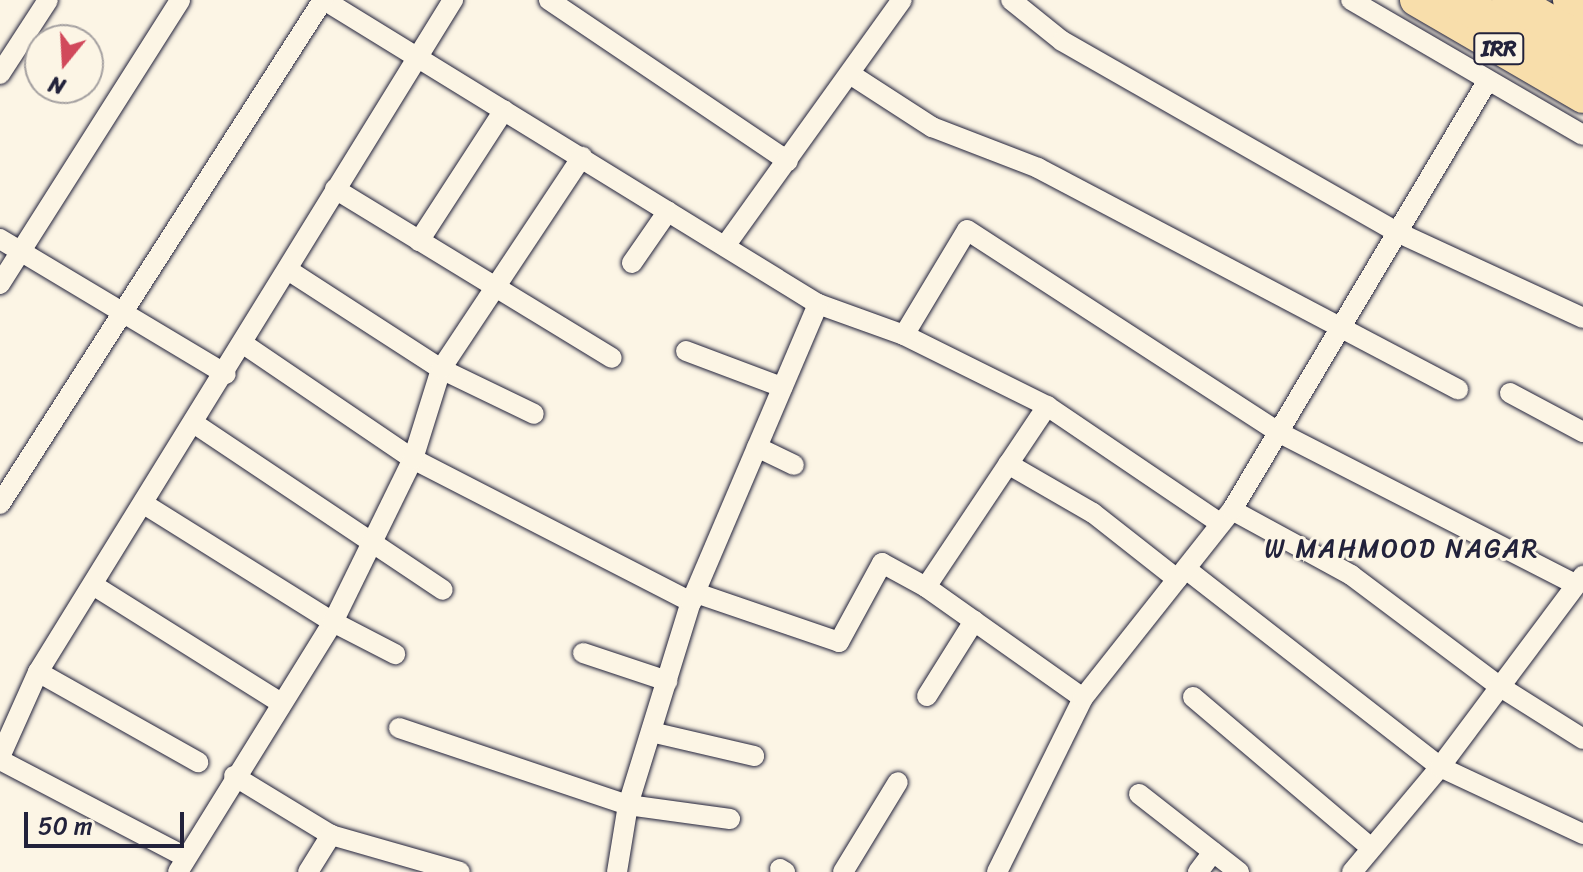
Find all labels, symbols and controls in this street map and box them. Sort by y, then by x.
north arrow [24,24,104,104]
road number: IRR [1473,31,1525,67]
text: N [44,64,70,106]
district label: W MAHMOOD NAGAR [1265,533,1539,565]
scale bar [28,796,188,846]
text: 50 m [38,805,93,847]

